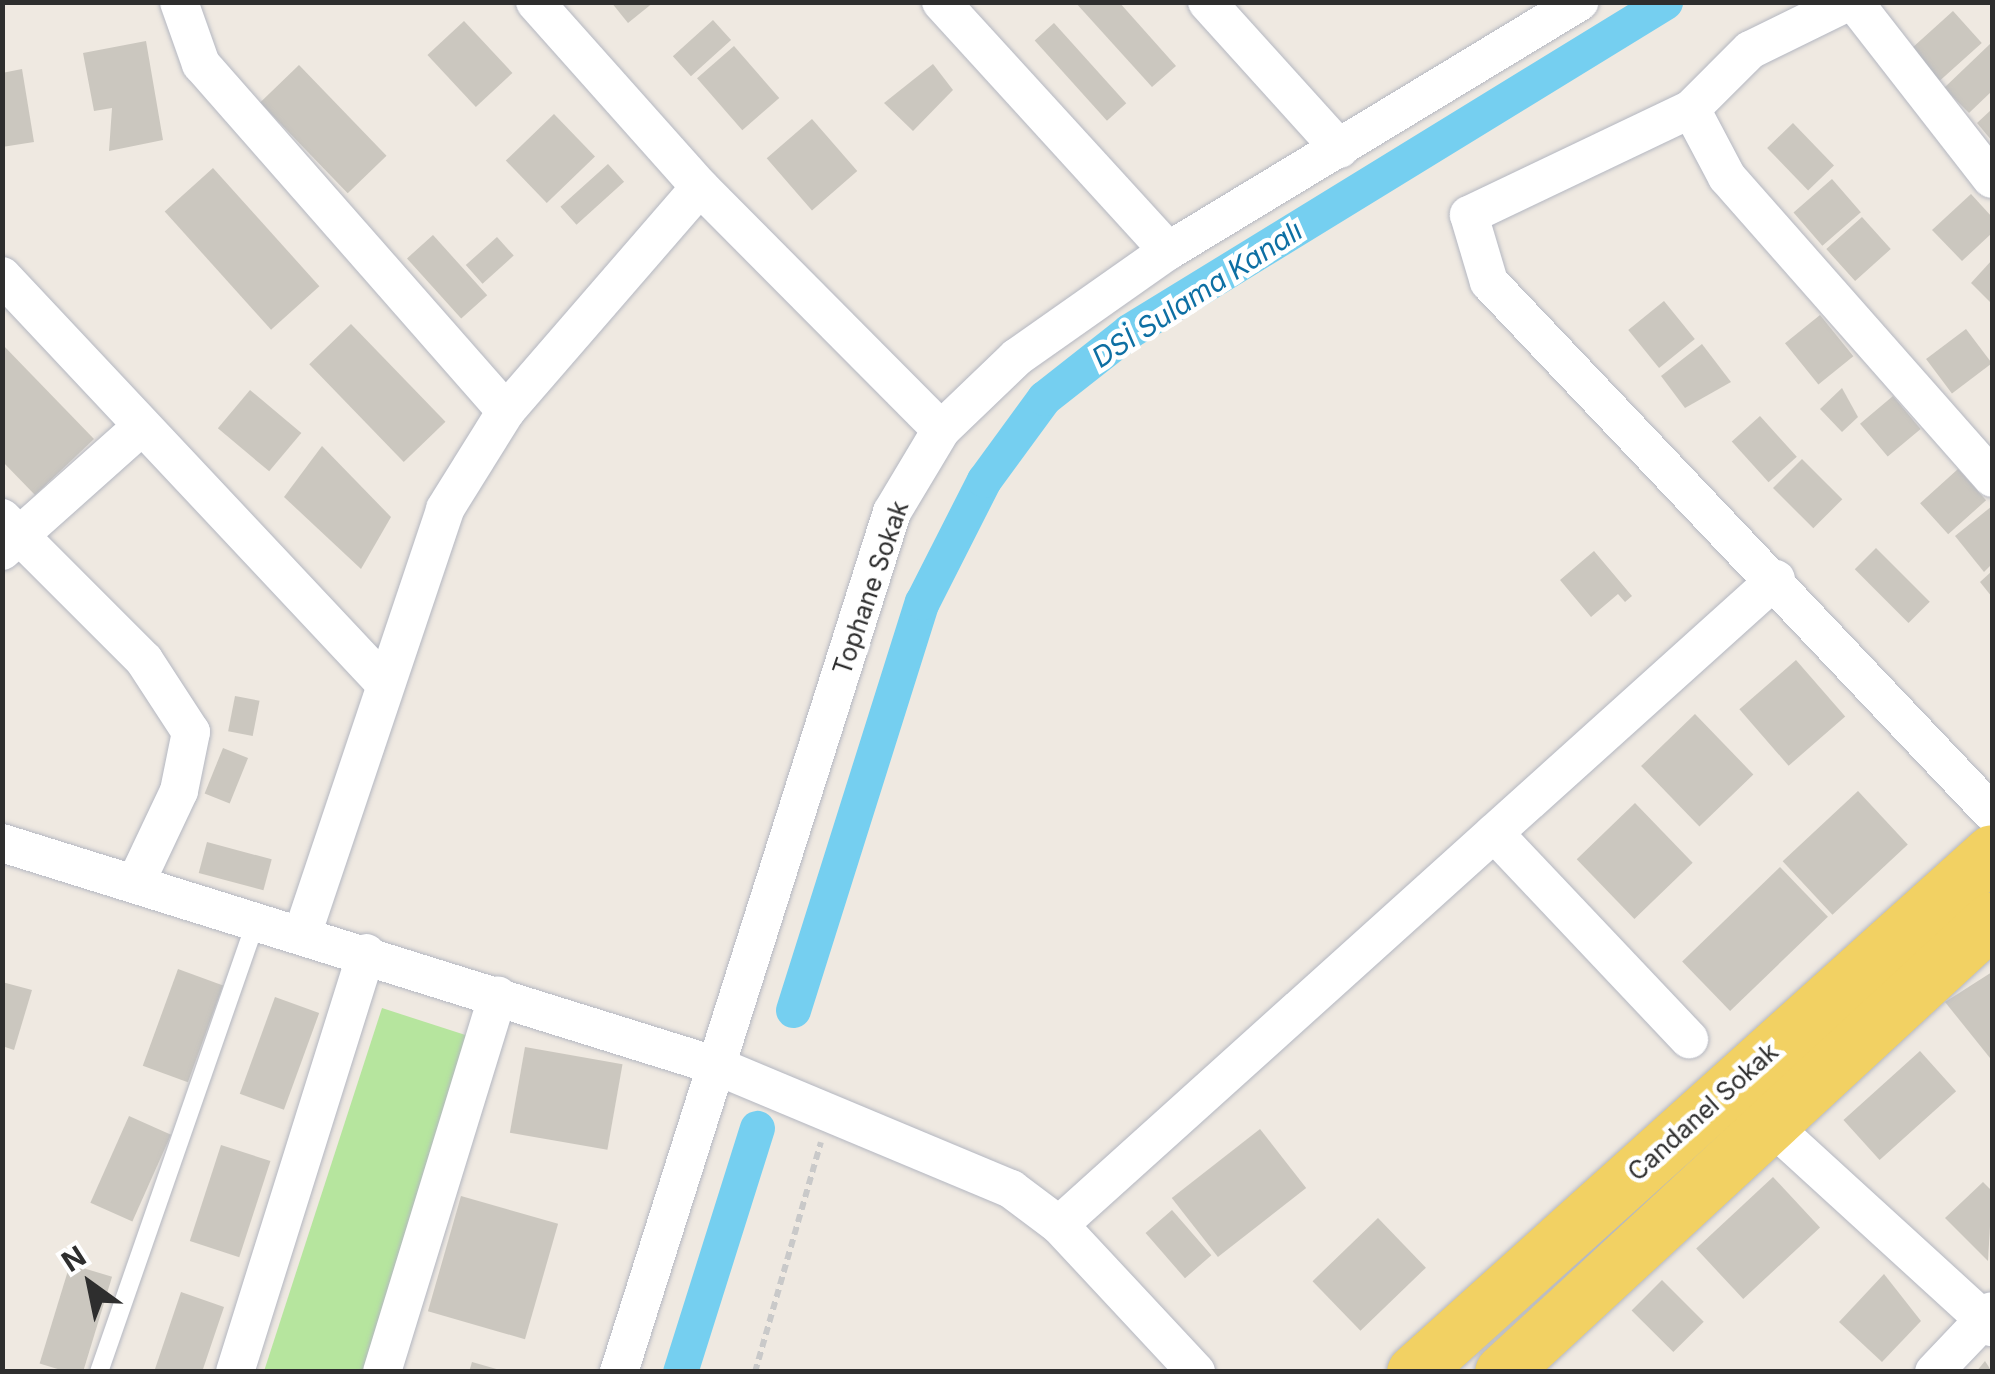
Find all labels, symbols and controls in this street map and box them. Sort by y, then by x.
water label: DSİ Sulama Kanalı [1086,214,1308,374]
street label: Tophane Sokak [827,497,915,679]
street label: Candanel Sokak [1622,1037,1784,1187]
north arrow [40,1234,140,1334]
text: N [55,1239,92,1279]

